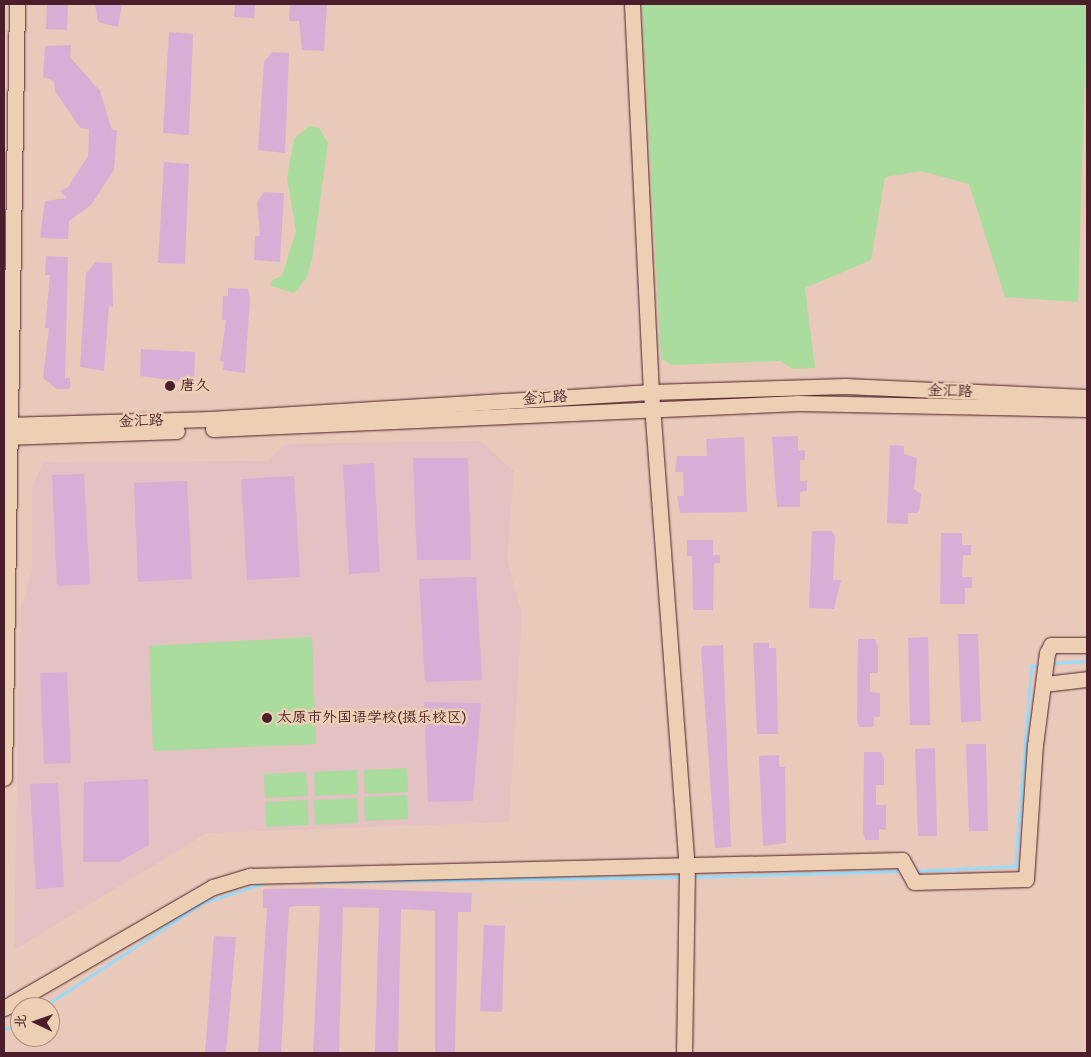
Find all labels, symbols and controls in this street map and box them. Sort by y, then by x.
place label: 唐久 [180,377,210,395]
marker: 唐久 [164,380,176,392]
street label: 金汇路 [927,381,973,401]
street label: 金汇路 [522,387,568,409]
street label: 金汇路 [118,411,164,431]
place label: 太原市外国语学校(摄乐校区) [277,709,467,727]
marker: 太原市外国语学校(摄乐校区) [261,712,273,724]
north arrow [10,997,60,1047]
text: 北 [12,1014,29,1029]

